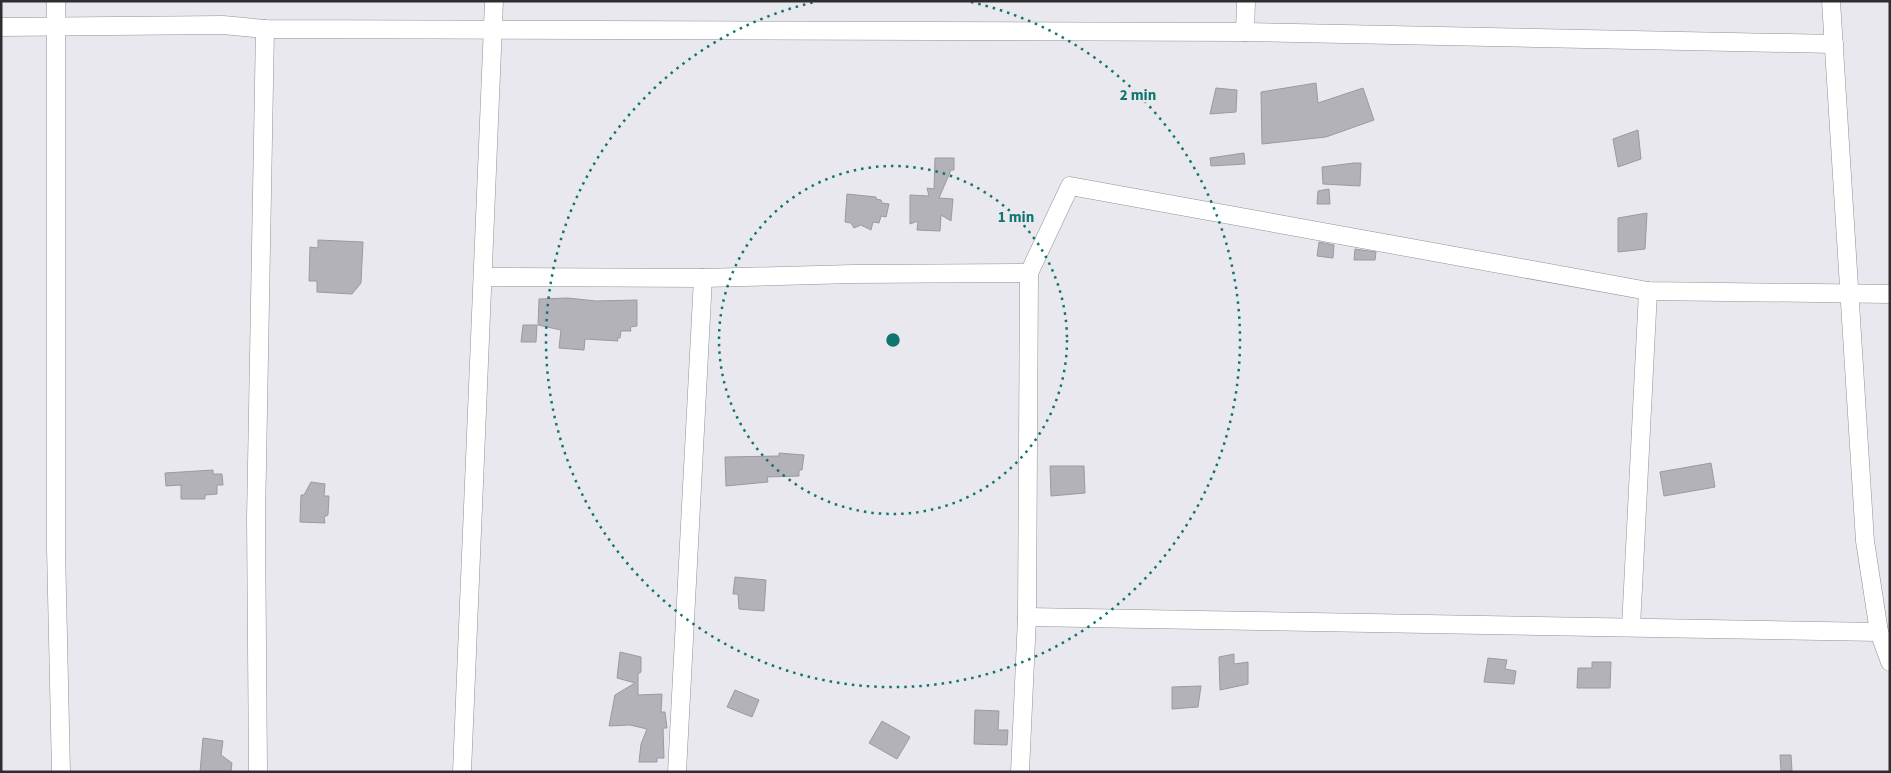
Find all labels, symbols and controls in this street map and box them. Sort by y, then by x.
text: 2 min [1120,85,1156,106]
text: 1 min [998,207,1034,228]
centre of rings [884,331,902,349]

